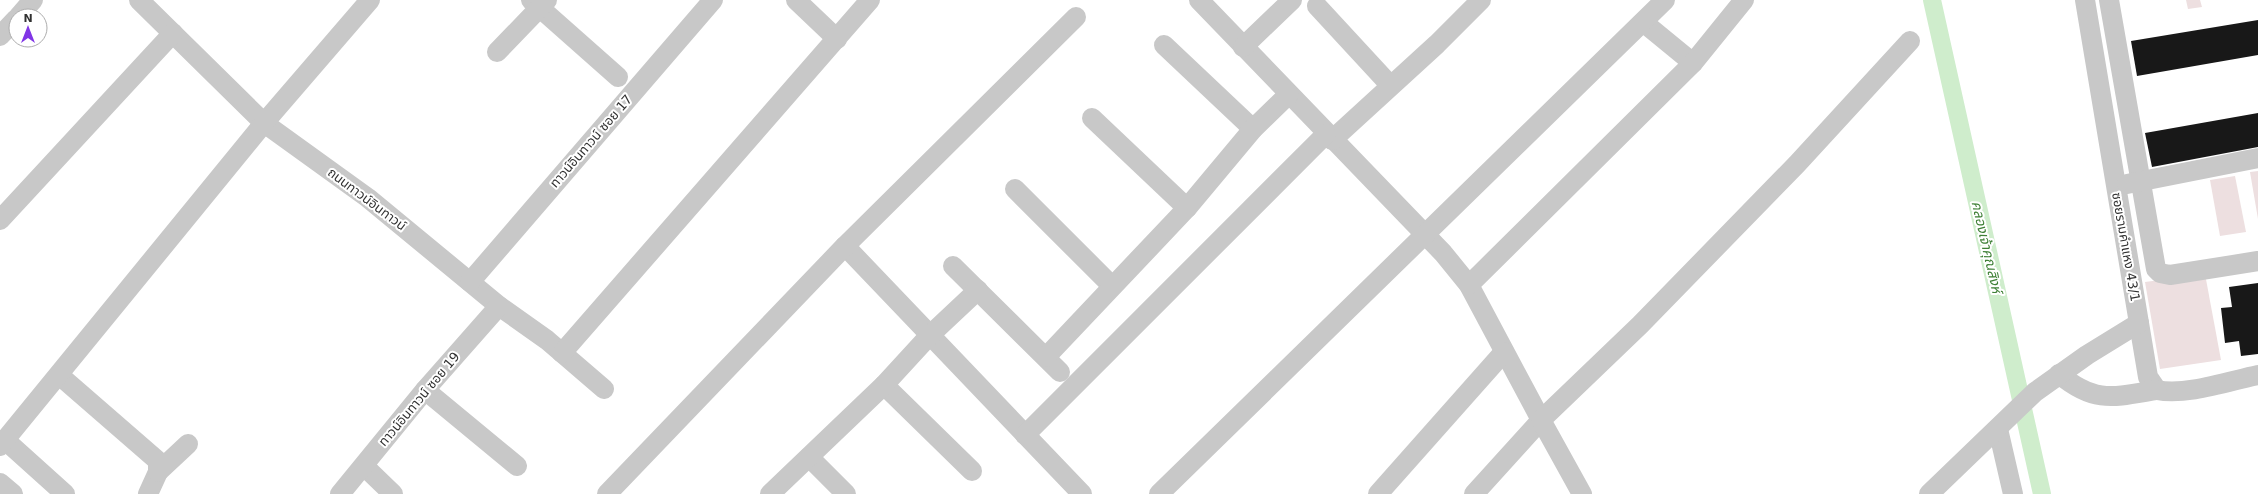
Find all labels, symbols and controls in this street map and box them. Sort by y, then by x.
north arrow [8,8,48,48]
text: N [23,12,33,25]
street label: ทาวน์อินทาวน์ ซอย 17 [547,92,635,190]
street label: ถนนทาวน์อินทาวน์ [325,165,409,233]
street label: ซอยรามคำแหง 43/1 [2109,191,2143,303]
water label: คลองเจ้าคุณสิงห์ [1968,199,2006,298]
street label: ทาวน์อินทาวน์ ซอย 19 [375,349,463,449]

